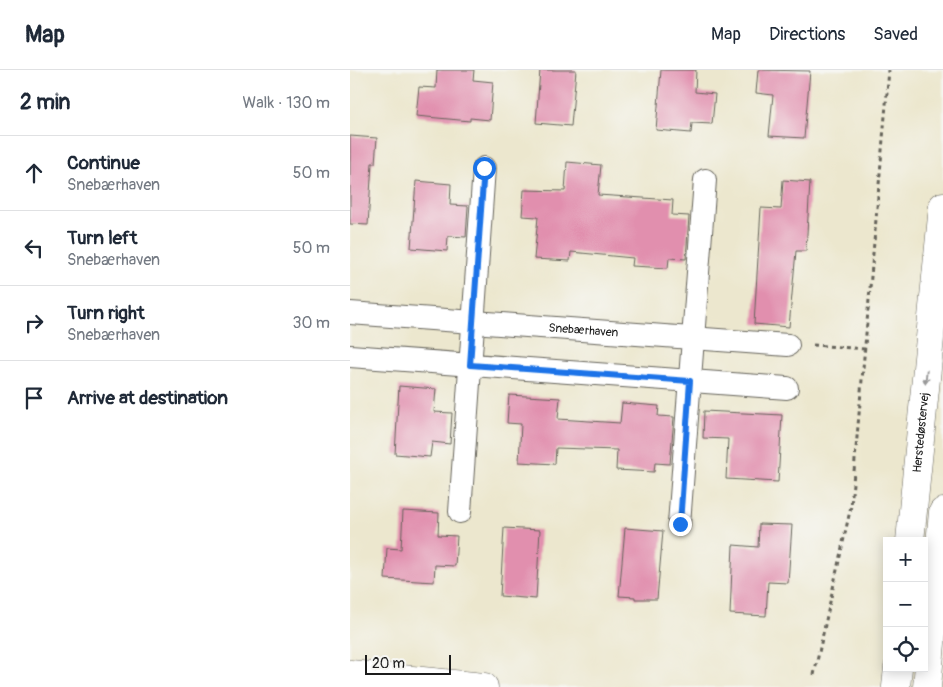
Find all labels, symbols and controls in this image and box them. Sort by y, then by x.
text: Map [25,20,65,49]
text: Map [711,23,741,46]
text: Directions [769,23,845,46]
text: Saved [873,23,918,46]
text: 2 min [20,89,70,116]
text: Walk · 130 m [243,93,330,113]
text: Continue [67,151,140,175]
route start [473,157,496,180]
icon: ahead [20,159,48,187]
text: 50 m [293,163,330,183]
text: Snebærhaven [67,175,160,195]
text: Turn left [67,226,137,250]
icon: left [20,234,48,262]
text: 50 m [293,238,330,258]
text: Snebærhaven [67,250,160,270]
text: Turn right [67,301,145,325]
icon: right [20,309,48,337]
text: 30 m [292,313,330,333]
street label: Snebærhaven [548,320,619,340]
text: Snebærhaven [67,325,160,345]
one-way arrow [922,369,930,385]
icon: arrive [20,384,48,412]
text: Arrive at destination [67,386,228,410]
street label: Herstedøstervej [909,392,932,473]
route end [669,513,692,536]
map controls [883,537,928,672]
button: + [883,537,928,582]
button: − [883,582,928,627]
button: locate [883,627,928,672]
scale bar [365,652,451,675]
text: 20 m [372,655,405,672]

